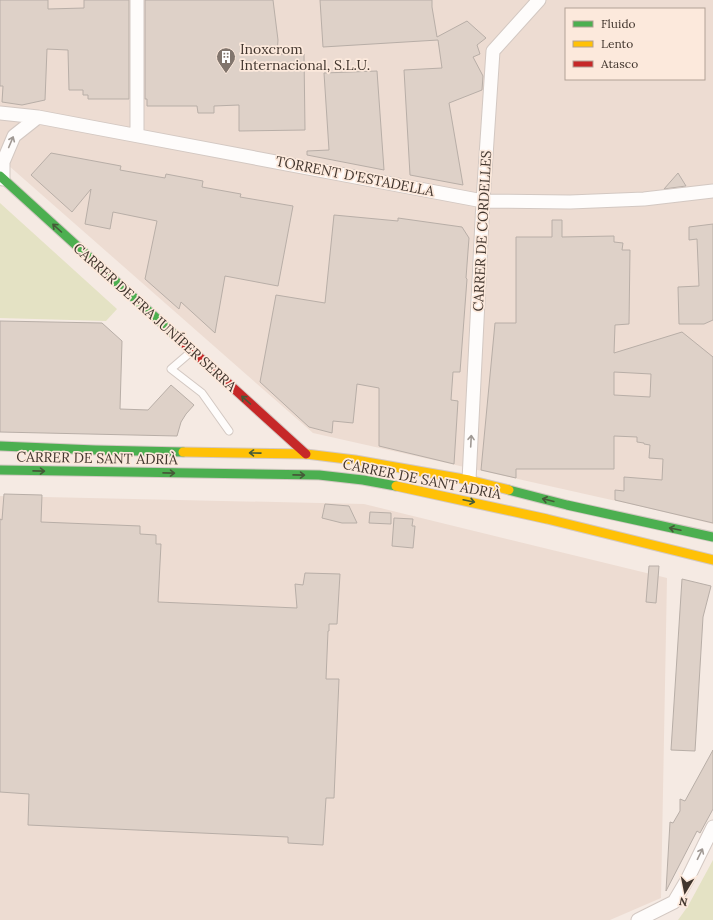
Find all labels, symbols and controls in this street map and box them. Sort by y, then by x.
legend [565,8,705,80]
text: Fluido [601,16,636,31]
text: Lento [601,36,633,51]
place label: Inoxcrom Internacional, S.L.U. [240,40,370,74]
building icon: Inoxcrom Internacional, S.L.U. [215,46,237,74]
text: Atasco [600,56,638,71]
one-way arrow [8,137,16,149]
street label: CARRER DE CORDELLES [469,150,495,312]
street label: TORRENT D'ESTADELLA [274,152,436,200]
one-way arrow [51,223,62,232]
street label: CARRER DE FRA JUNÍPER SERRA [70,239,241,395]
one-way arrow [241,395,251,405]
one-way arrow [467,435,475,448]
street label: CARRER DE SANT ADRIÀ [16,448,178,468]
one-way arrow [249,449,262,457]
street label: CARRER DE SANT ADRIÀ [341,455,503,503]
one-way arrow [32,467,45,475]
one-way arrow [162,469,175,477]
one-way arrow [292,471,305,479]
one-way arrow [542,496,555,503]
one-way arrow [462,498,475,506]
one-way arrow [669,524,682,532]
one-way arrow [697,848,704,860]
north arrow [665,872,705,912]
text: N [677,894,689,909]

